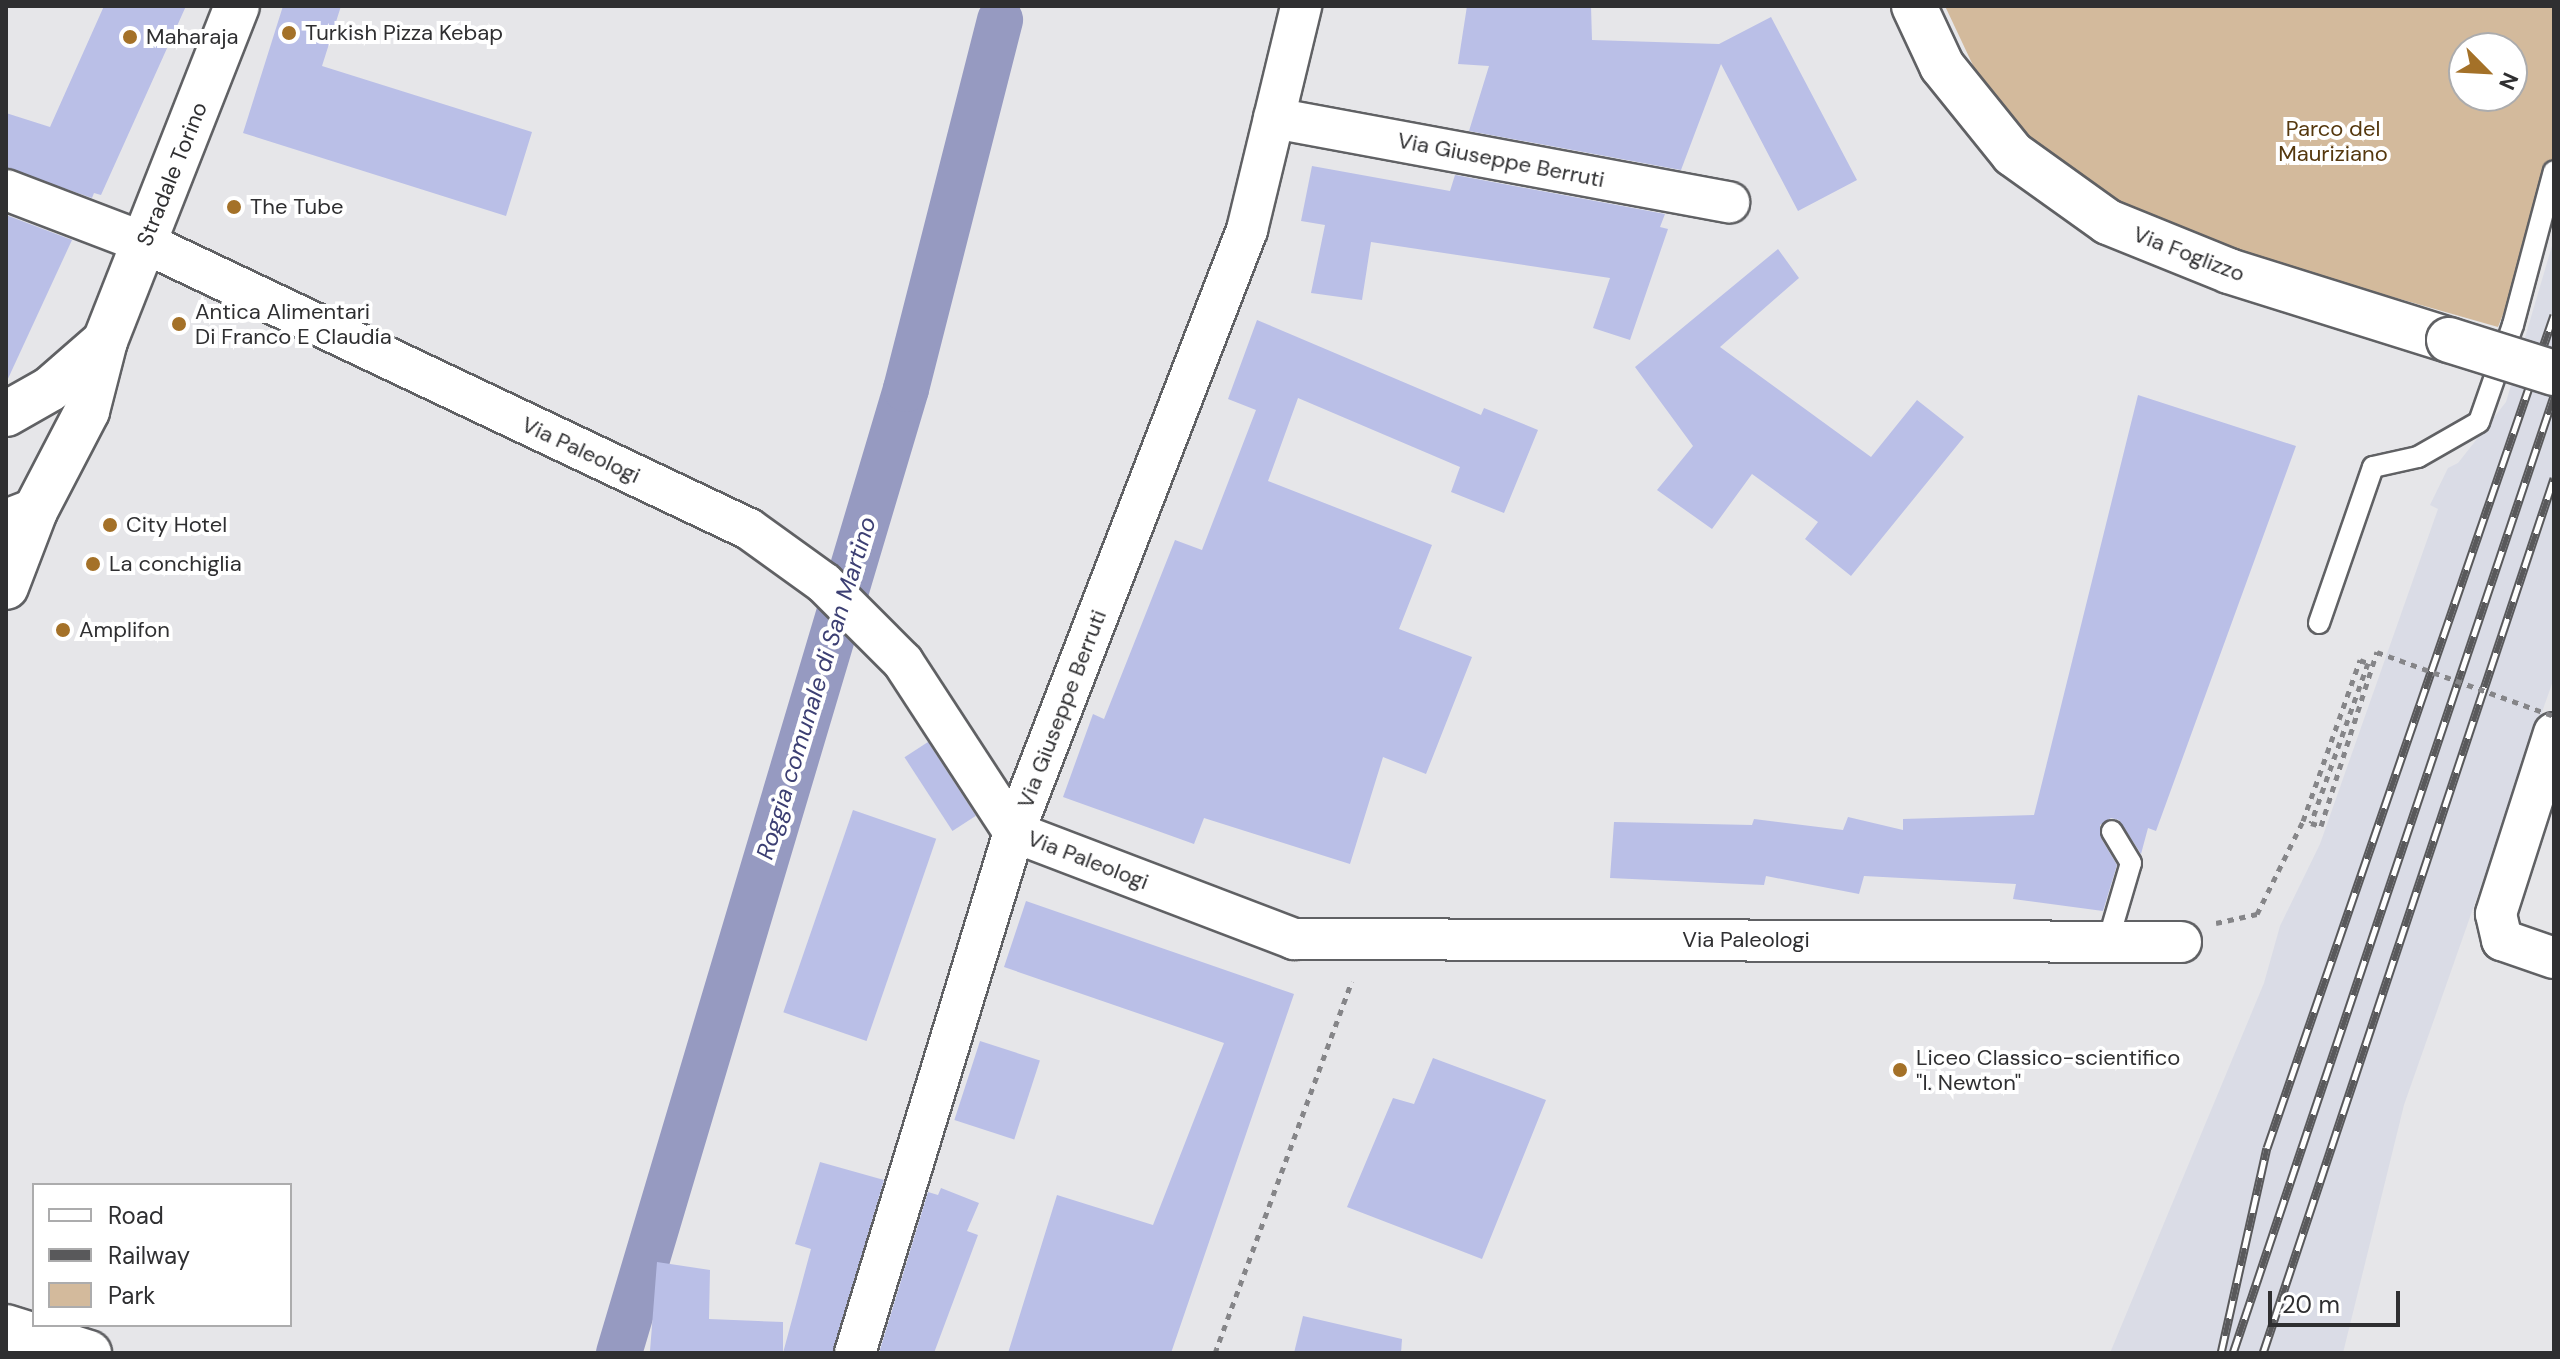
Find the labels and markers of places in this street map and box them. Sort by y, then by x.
place label: Turkish Pizza Kebap [305,20,503,46]
place label: Maharaja [146,24,239,50]
marker: Turkish Pizza Kebap [280,24,298,42]
marker: Maharaja [121,28,139,46]
place label: The Tube [250,194,343,220]
marker: The Tube [225,198,243,216]
place label: Antica Alimentari Di Franco E Claudia [195,298,392,350]
marker: Antica Alimentari Di Franco E Claudia [170,315,188,333]
place label: City Hotel [126,512,227,538]
marker: City Hotel [101,516,119,534]
place label: La conchiglia [109,551,242,577]
marker: La conchiglia [84,555,102,573]
place label: Amplifon [79,617,170,643]
marker: Amplifon [54,621,72,639]
place label: Liceo Classico-scientifico "I. Newton" [1916,1044,2180,1096]
marker: Liceo Classico-scientifico "I. Newton" [1891,1061,1909,1079]

